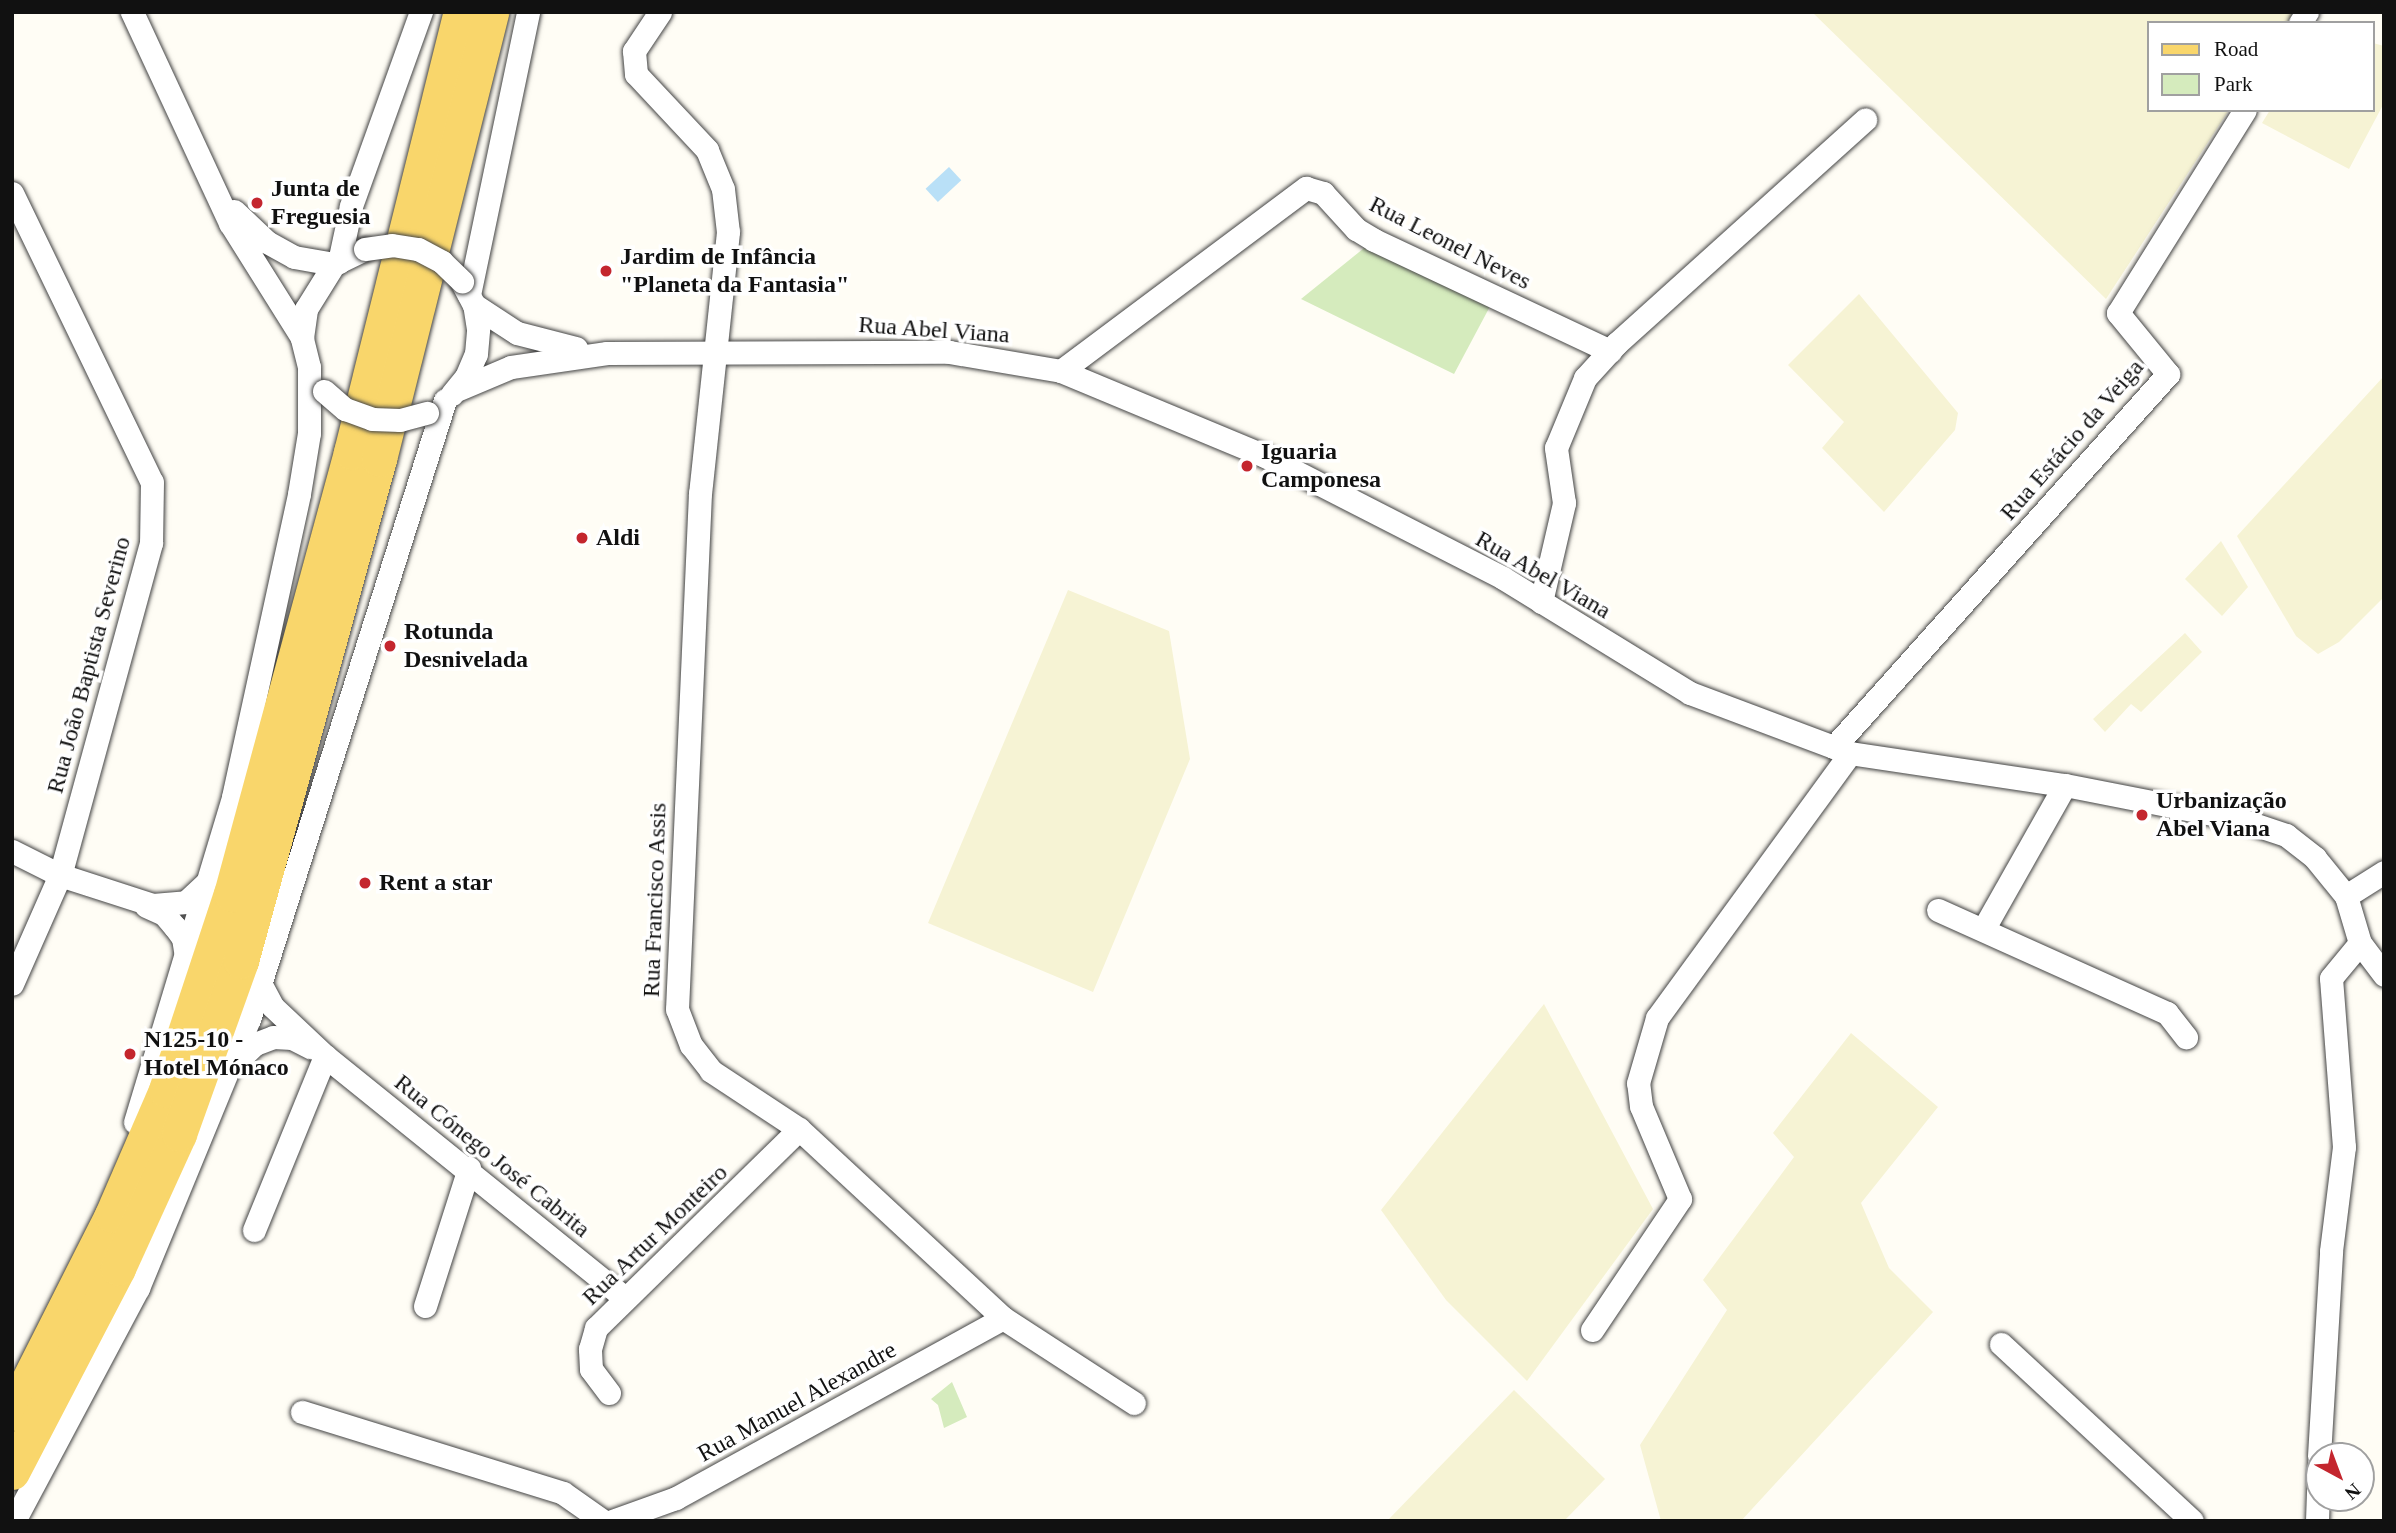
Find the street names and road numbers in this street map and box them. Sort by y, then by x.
street label: Rua Leonel Neves [1364,190,1536,296]
street label: Rua Abel Viana [857,310,1011,350]
street label: Rua Estácio da Veiga [1994,353,2150,527]
street label: Rua Abel Viana [1469,524,1617,626]
street label: Rua João Baptista Severino [41,533,137,797]
street label: Rua Francisco Assis [637,802,673,998]
street label: Rua Cónego José Cabrita [388,1068,596,1244]
street label: Rua Artur Monteiro [576,1158,734,1312]
street label: Rua Manuel Alexandre [692,1335,902,1469]

